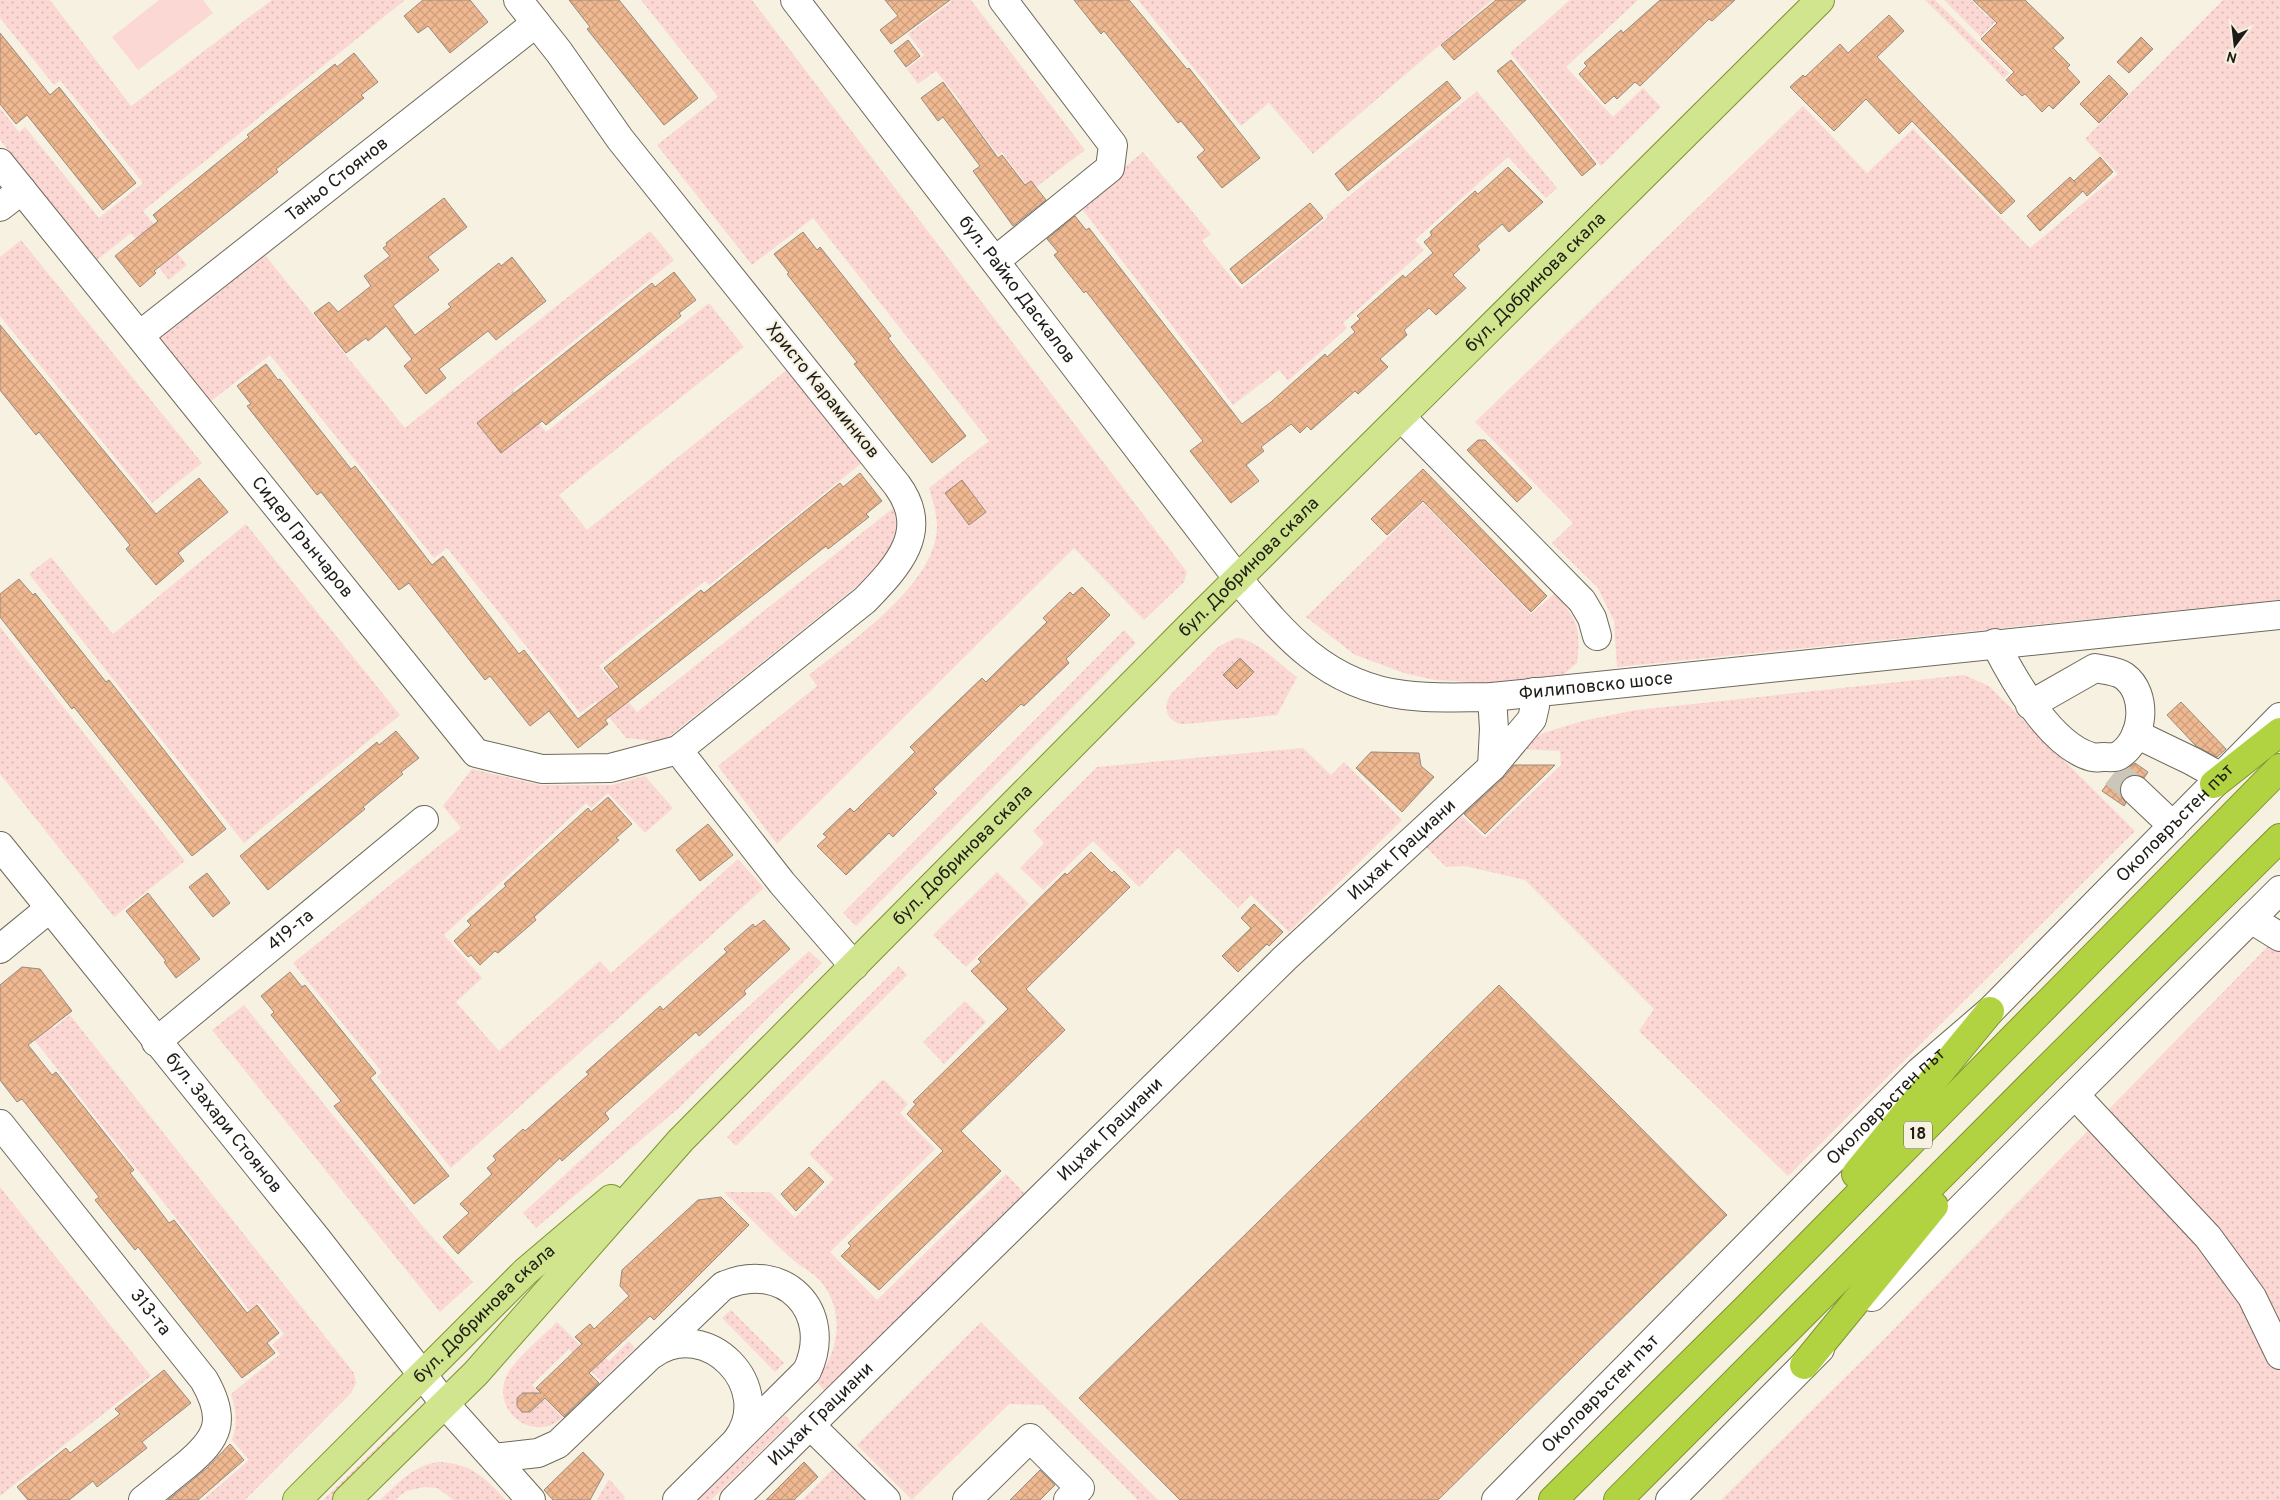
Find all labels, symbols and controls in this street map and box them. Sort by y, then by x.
north arrow [2210,20,2260,70]
text: N [2225,47,2239,66]
street label: Таньо Стоянов [281,132,393,227]
street label: бул. Добринова скала [1460,208,1611,358]
street label: бул. Райко Даскалов [953,212,1081,368]
street label: Христо Караминков [760,318,884,464]
street label: Сидер Грънчаров [246,472,358,603]
street label: бул. Добринова скала [1174,492,1324,642]
street label: Филиповско шосе [1518,667,1674,706]
street label: Околовръстен път [2111,759,2239,888]
street label: бул. Добринова скала [888,780,1038,931]
street label: Ицхак Грациани [1343,794,1461,906]
street label: 419-та [263,904,319,956]
street label: Околовръстен път [1822,1043,1950,1170]
street label: бул. Захари Стоянов [160,1048,287,1198]
street label: Ицхак Грациани [1053,1073,1168,1187]
road number: 18 [1904,1122,1932,1148]
street label: бул. Добринова скала [408,1240,560,1389]
street label: 313-та [125,1285,176,1340]
street label: Околовръстен път [1537,1330,1664,1458]
street label: Ицхак Грациани [763,1357,879,1471]

